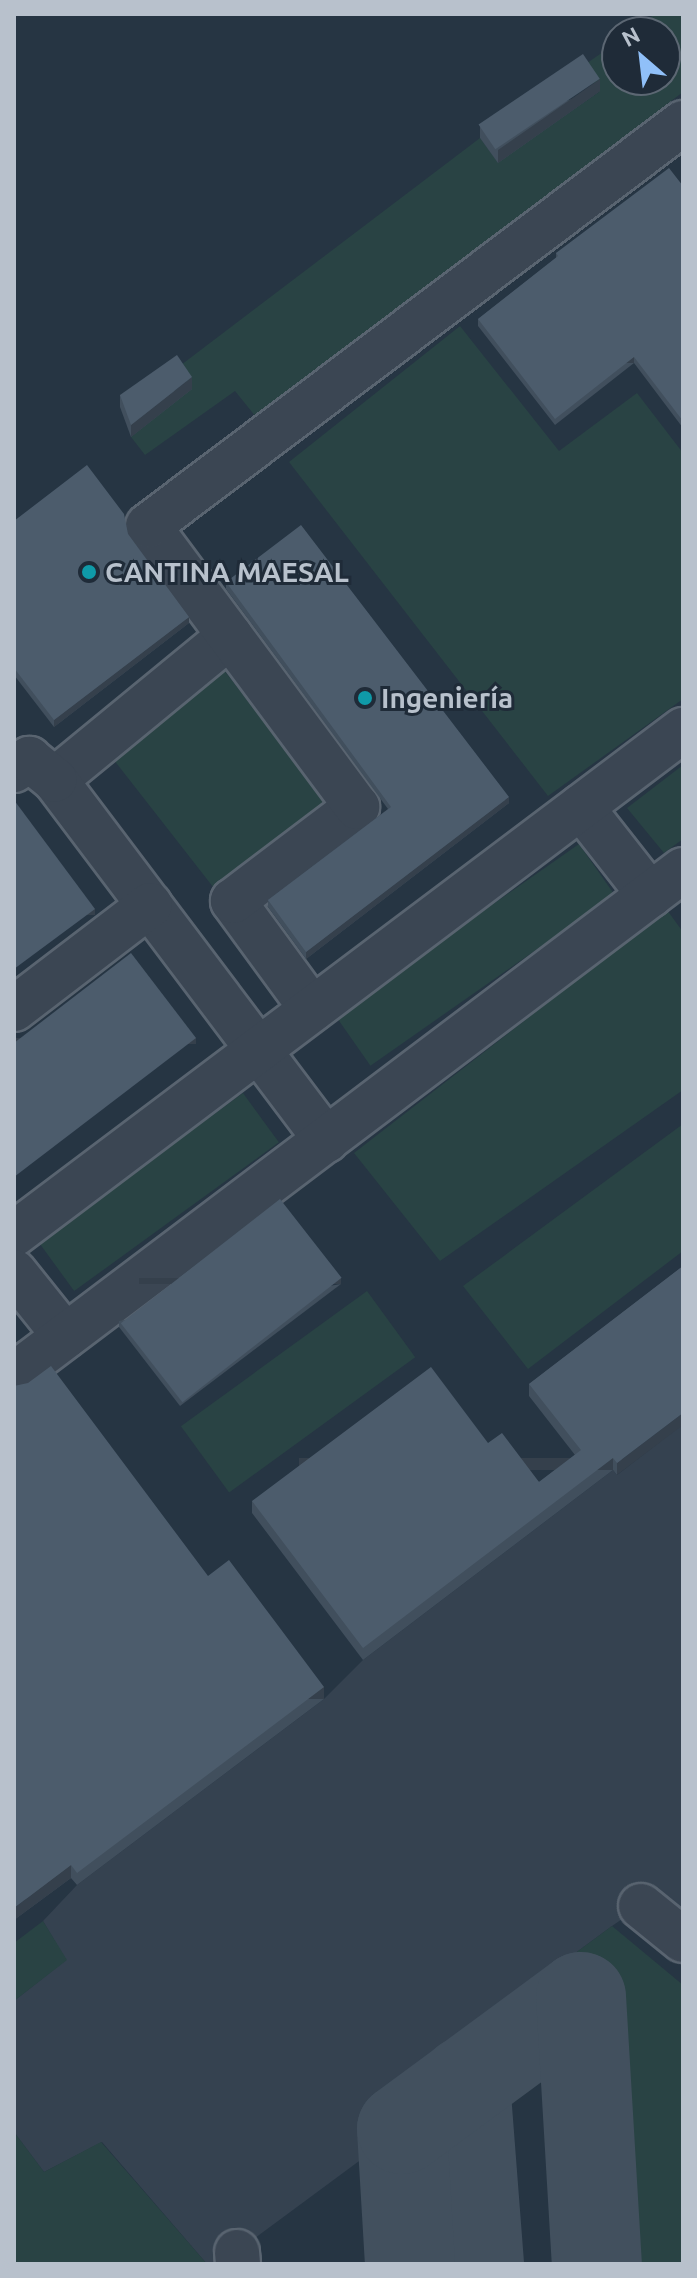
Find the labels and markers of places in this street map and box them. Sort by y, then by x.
place label: CANTINA MAESAL [105,555,349,589]
marker: CANTINA MAESAL [80,563,98,581]
place label: Ingeniería [381,681,513,715]
marker: Ingeniería [356,689,374,707]

